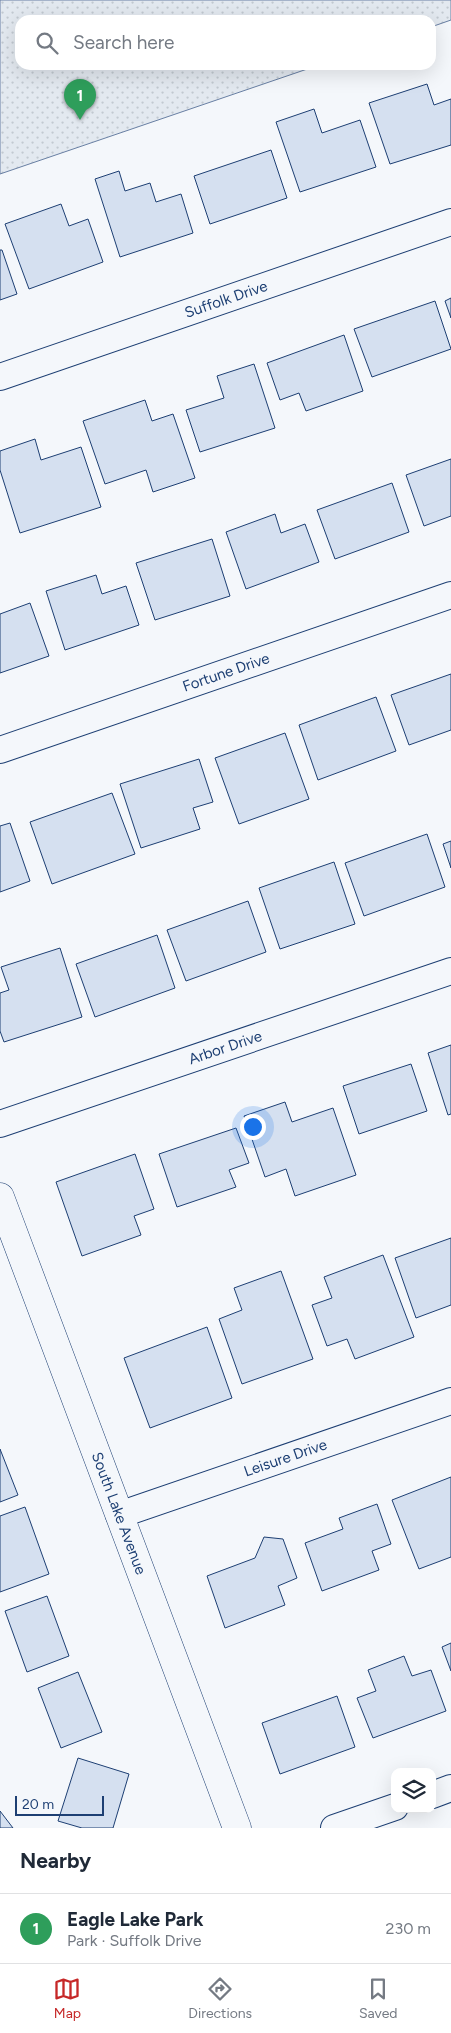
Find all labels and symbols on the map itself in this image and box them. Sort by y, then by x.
pin: 1 [64,79,96,120]
street label: Suffolk Drive [182,277,270,322]
street label: Fortune Drive [180,649,272,696]
street label: Arbor Drive [186,1027,264,1068]
your location [240,1114,266,1140]
street label: Leisure Drive [242,1435,329,1480]
street label: South Lake Avenue [88,1450,150,1577]
scale bar [15,1793,104,1816]

